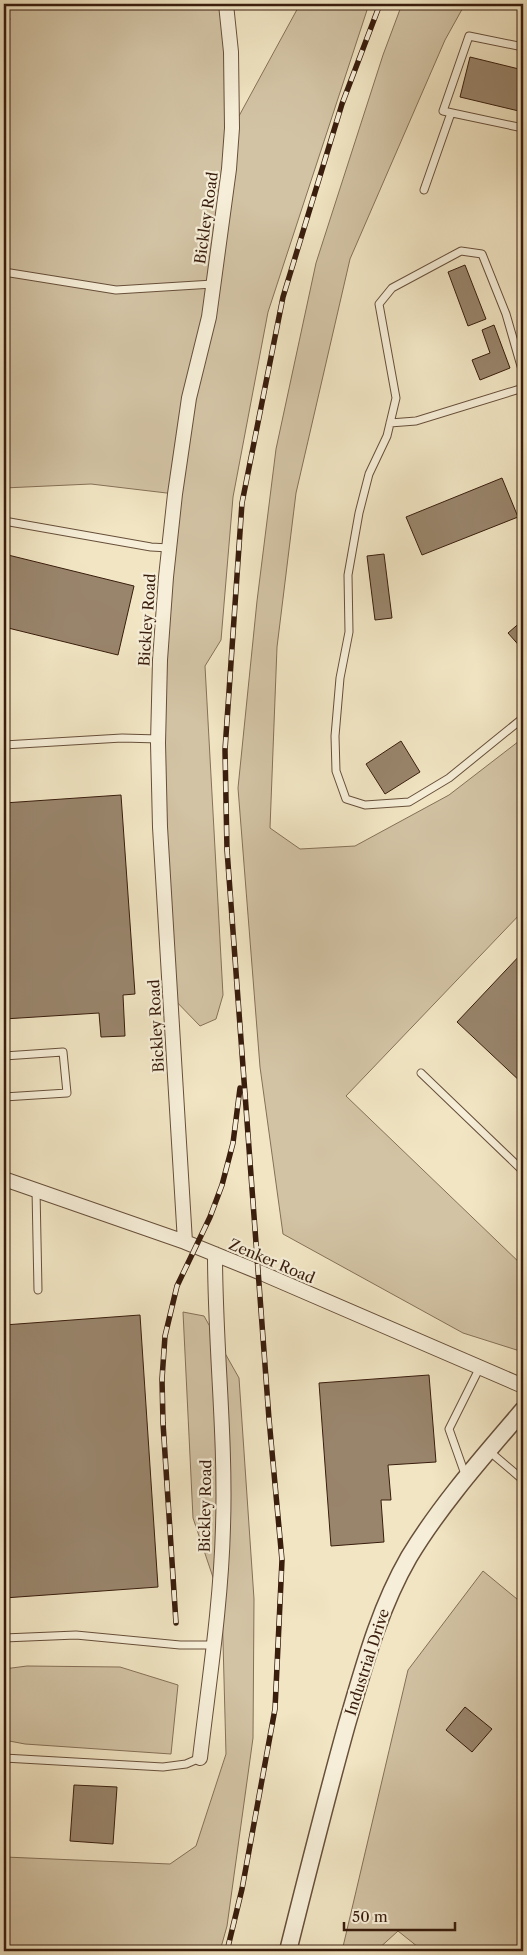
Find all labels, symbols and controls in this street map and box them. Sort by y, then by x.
street label: Bickley Road [190,171,222,265]
street label: Bickley Road [134,573,160,667]
street label: Bickley Road [144,979,168,1073]
street label: Zenker Road [226,1234,318,1288]
street label: Bickley Road [195,1459,215,1553]
street label: Industrial Drive [341,1606,393,1718]
scale bar [344,1900,456,1932]
text: 50 m [352,1907,388,1926]

